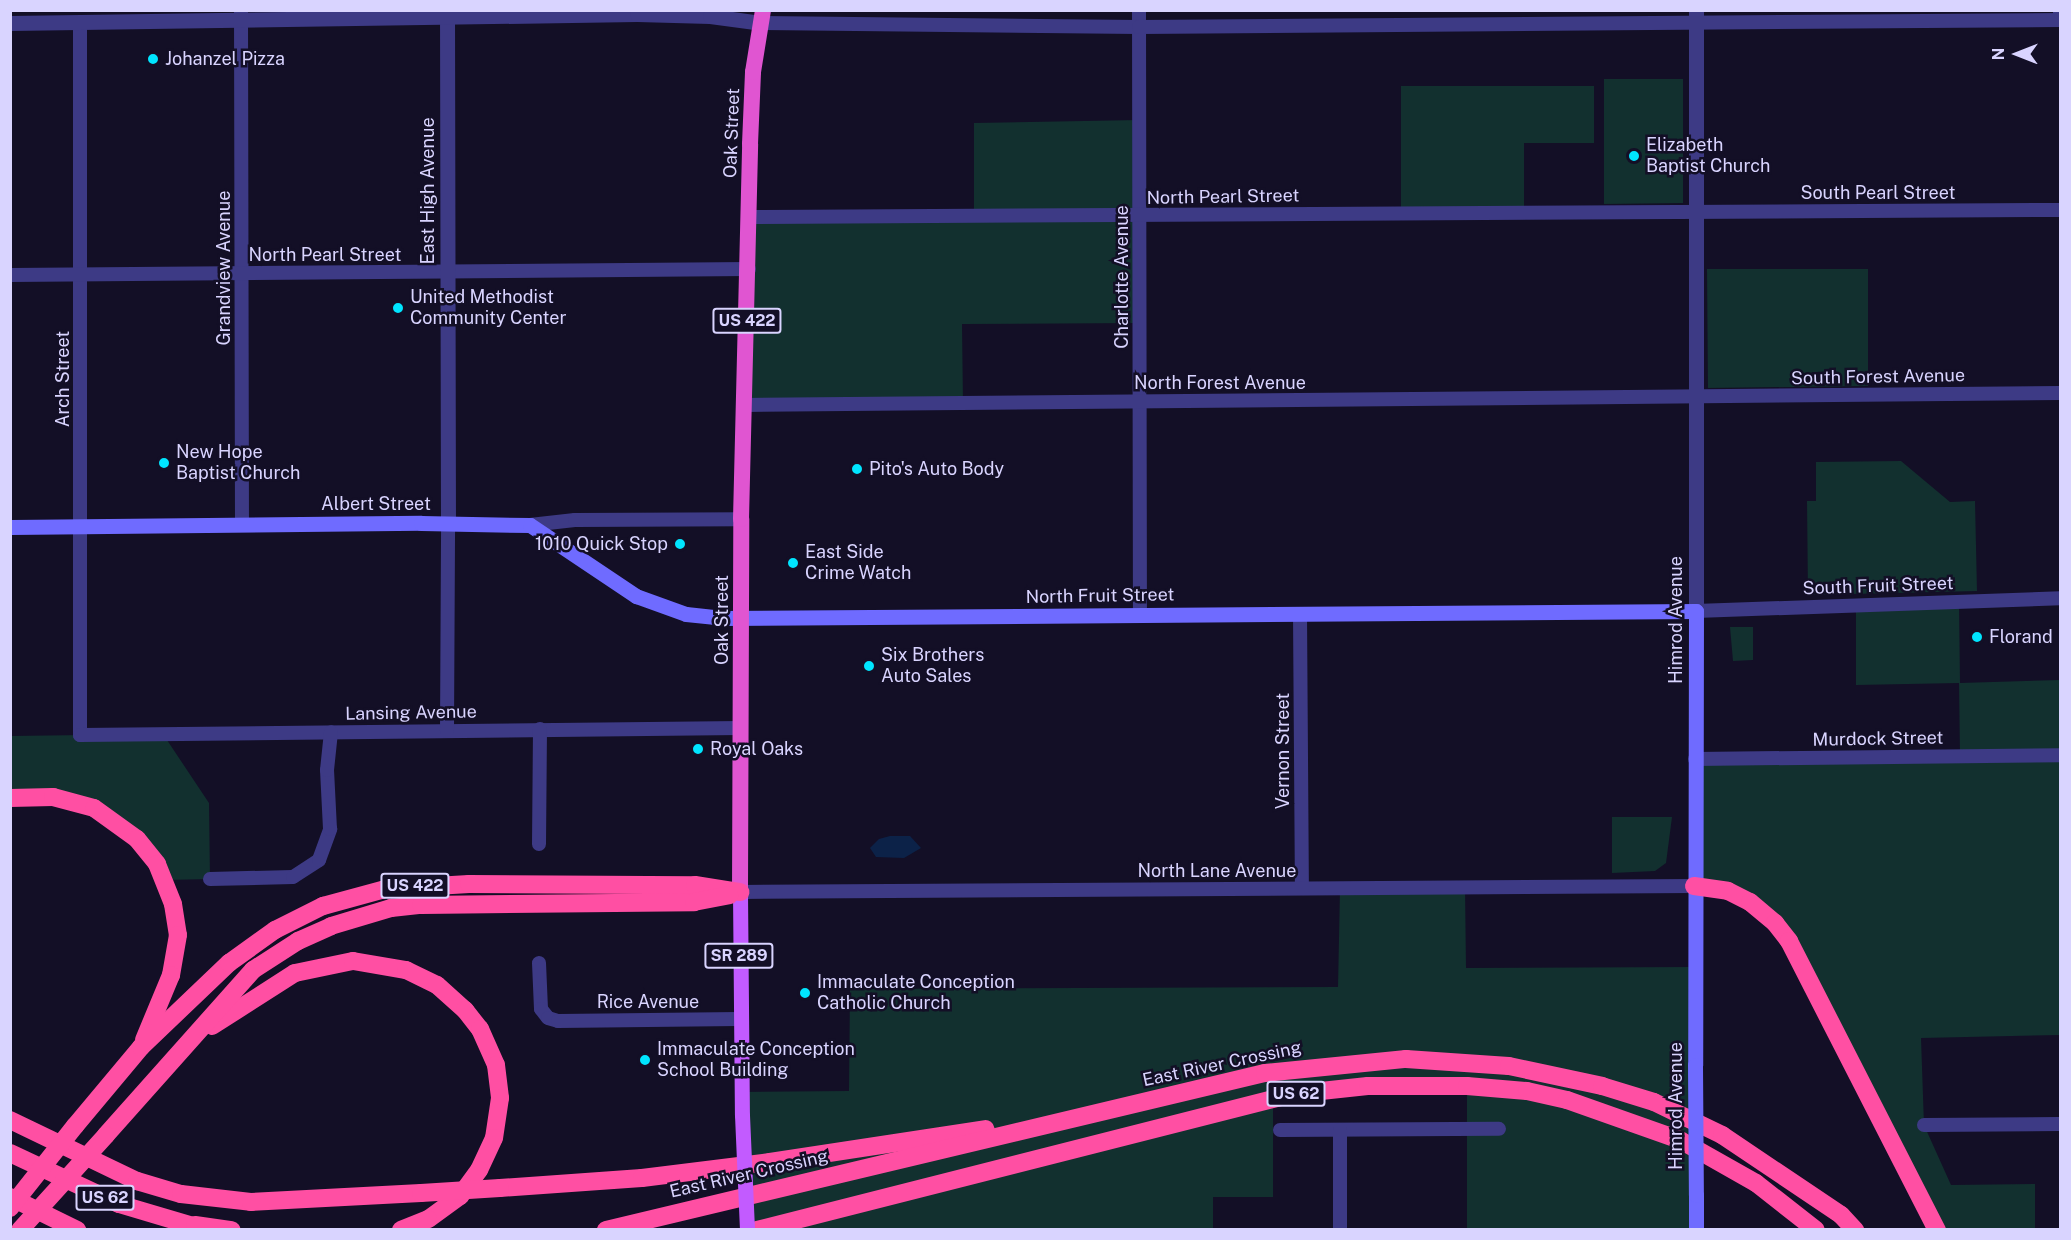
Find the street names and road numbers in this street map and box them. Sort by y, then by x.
street label: Oak Street [720,88,744,178]
street label: East High Avenue [417,117,439,265]
street label: South Pearl Street [1800,182,1956,204]
street label: North Pearl Street [1146,185,1300,209]
street label: Grandview Avenue [213,191,235,345]
street label: Charlotte Avenue [1111,205,1133,349]
street label: North Pearl Street [249,244,401,266]
road number: US 422 [711,308,783,334]
street label: Arch Street [52,331,74,427]
street label: South Forest Avenue [1791,365,1965,389]
street label: North Forest Avenue [1134,372,1306,394]
street label: Albert Street [321,493,431,515]
street label: Himrod Avenue [1665,556,1687,684]
street label: South Fruit Street [1802,573,1954,599]
street label: Oak Street [711,575,733,665]
street label: North Fruit Street [1025,584,1175,608]
street label: Vernon Street [1272,693,1294,809]
street label: Lansing Avenue [345,701,477,725]
street label: Murdock Street [1812,727,1944,751]
street label: North Lane Avenue [1138,860,1296,882]
road number: US 422 [379,873,451,899]
road number: SR 289 [703,943,775,969]
street label: Rice Avenue [597,991,699,1013]
street label: East River Crossing [1141,1037,1303,1091]
street label: Himrod Avenue [1665,1042,1687,1170]
road number: US 62 [1266,1081,1326,1107]
street label: East River Crossing [668,1145,830,1203]
road number: US 62 [75,1185,135,1211]

